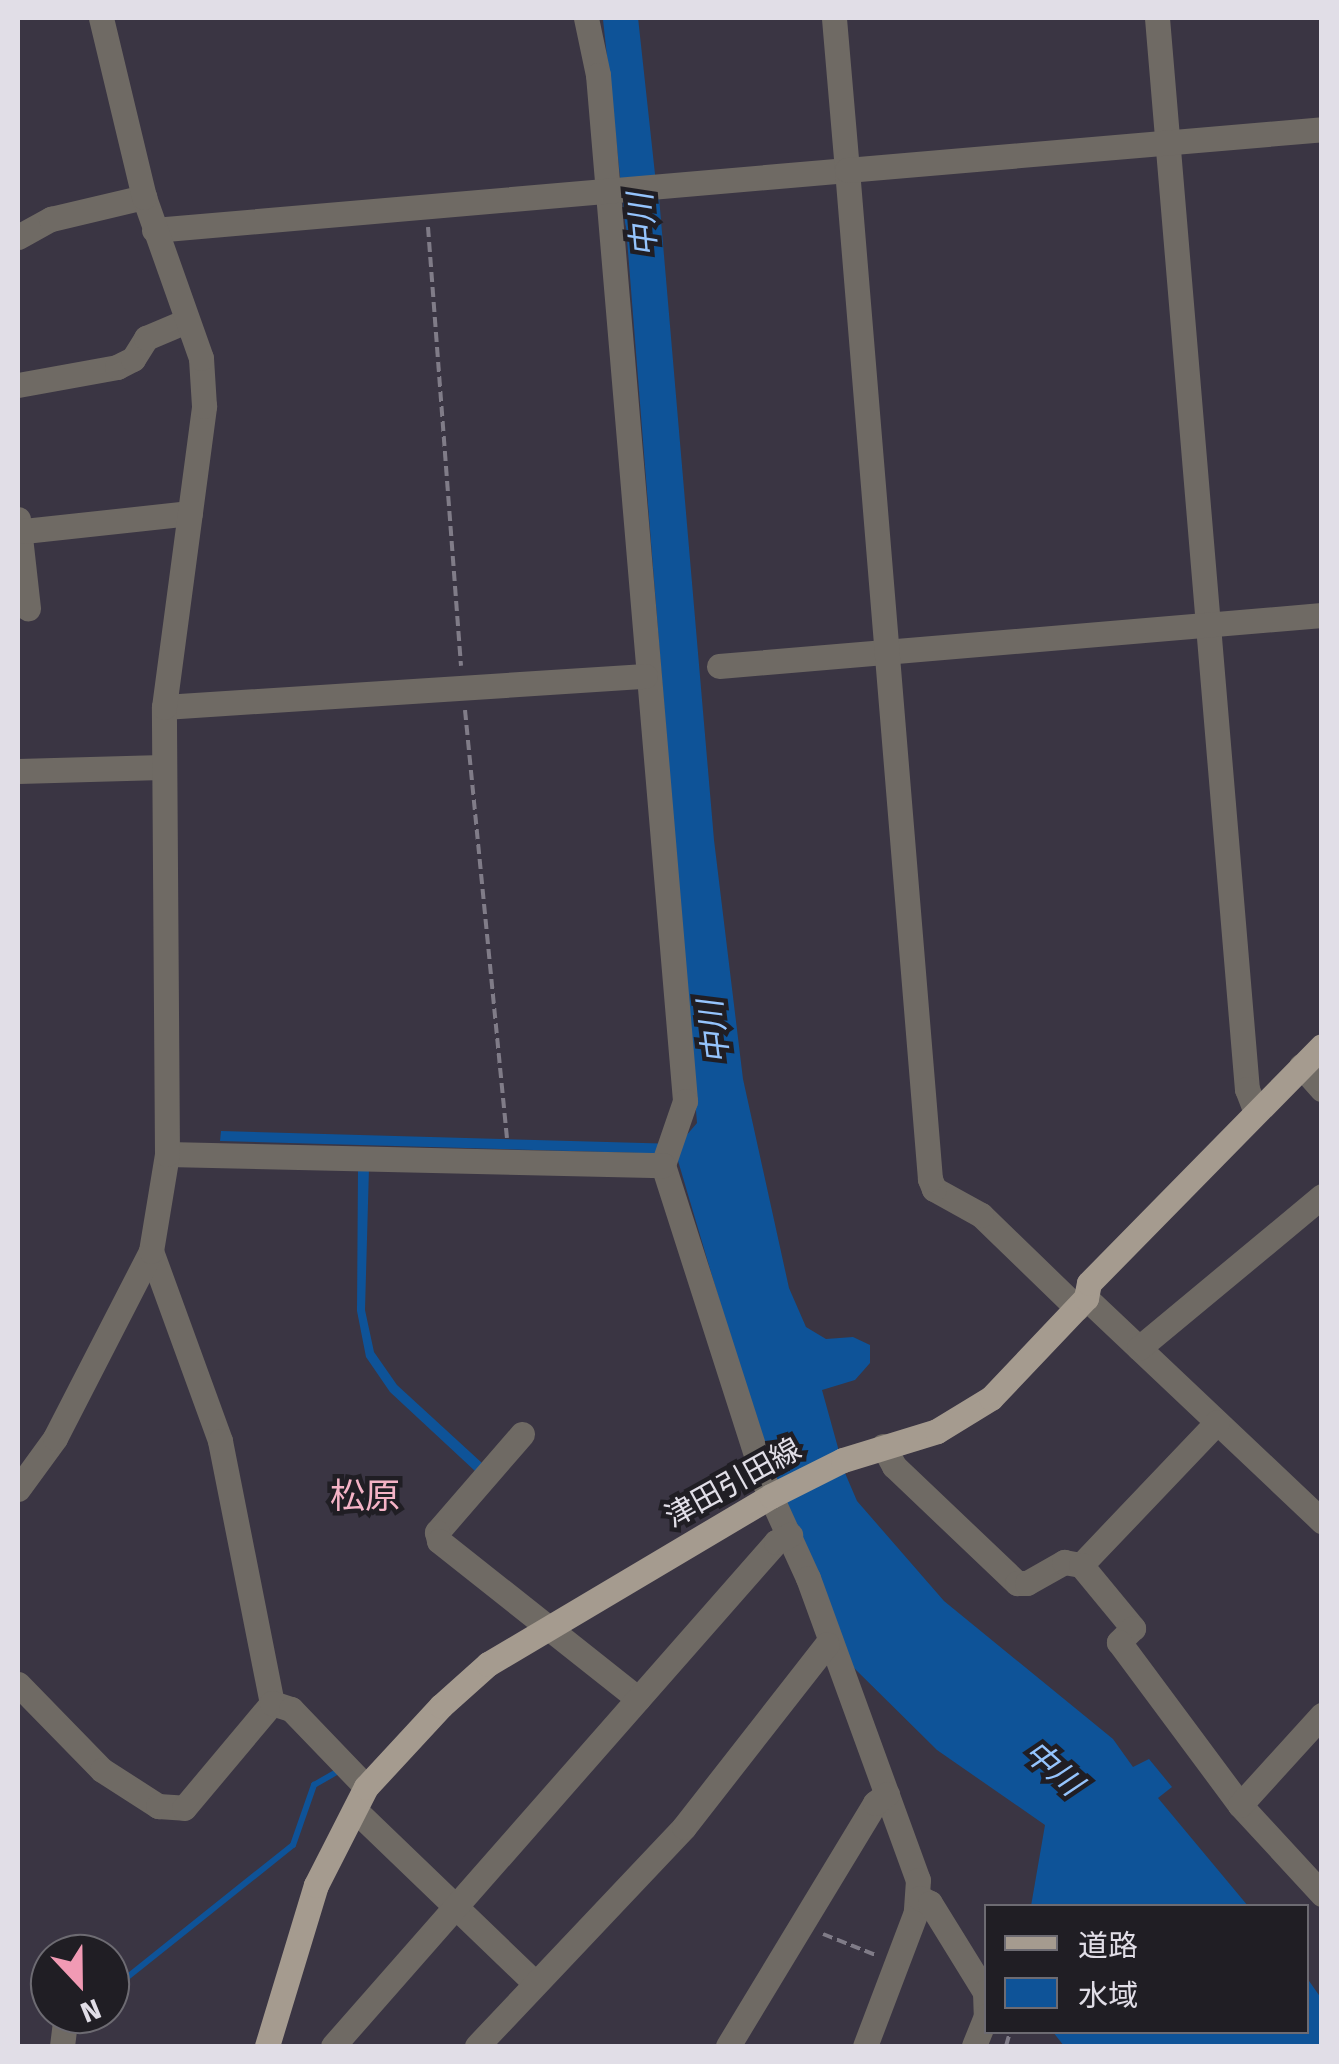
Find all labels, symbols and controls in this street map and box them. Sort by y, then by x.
water label: 中川 [621,191,665,259]
water label: 中川 [691,998,737,1066]
street label: 津田引田線 [659,1431,807,1535]
district label: 松原 [330,1475,400,1517]
water label: 中川 [1016,1732,1090,1804]
legend [984,1904,1309,2034]
text: 道路 [1078,1928,1138,1964]
north arrow [30,1934,130,2034]
text: 水域 [1078,1978,1138,2014]
text: N [76,1992,105,2029]

